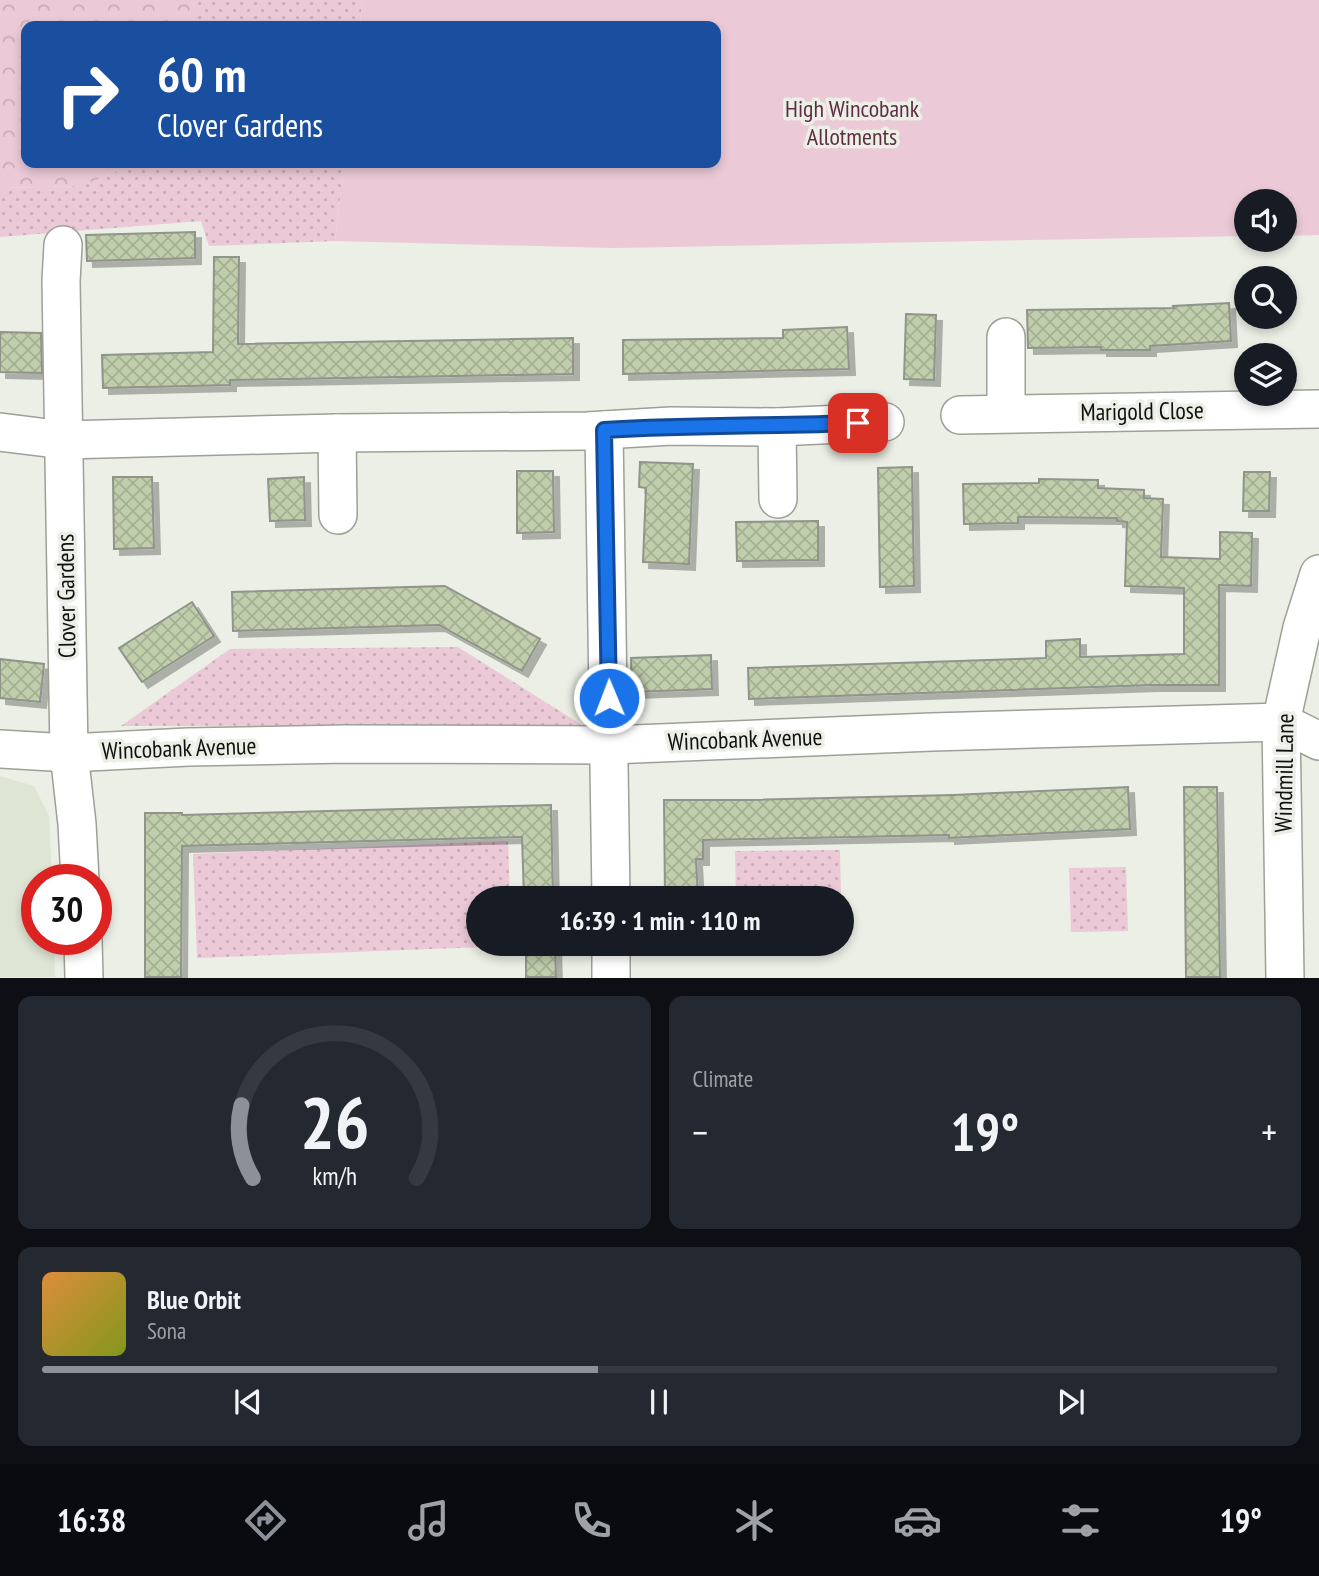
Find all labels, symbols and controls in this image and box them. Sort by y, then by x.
text: 60 m [157,42,246,106]
icon: right [42,49,133,140]
park label: High Wincobank Allotments [785,93,920,152]
text: Clover Gardens [157,104,323,146]
map controls [1234,189,1297,406]
button: sound [1234,189,1297,252]
button: search [1234,266,1297,329]
button: layers [1234,343,1297,406]
pin [828,393,888,453]
street label: Marigold Close [1080,394,1204,428]
icon: arrive [839,404,877,442]
street label: Clover Gardens [49,533,83,659]
position arrow [572,661,646,735]
street label: Windmill Lane [1267,713,1301,833]
street label: Wincobank Avenue [667,721,823,757]
street label: Wincobank Avenue [101,730,257,766]
speed limit sign: 30 [21,864,112,955]
text: 16:39 · 1 min · 110 m [560,904,760,937]
text: Climate [693,1064,753,1093]
text: 26 [299,1075,369,1169]
text: 19° [950,1098,1019,1165]
text: − [693,1107,708,1156]
text: + [1261,1107,1277,1156]
text: km/h [312,1160,356,1192]
text: Blue Orbit [147,1283,241,1316]
text: Sona [147,1316,186,1345]
icon: previous [229,1383,267,1421]
icon: pause [640,1383,678,1421]
icon: next [1052,1383,1090,1421]
icon: directions [241,1496,290,1545]
icon: music [404,1496,453,1545]
icon: phone [567,1496,616,1545]
icon: climate [730,1496,779,1545]
icon: car [893,1496,942,1545]
icon: filters [1056,1496,1105,1545]
text: 16:38 [57,1499,126,1541]
text: 19° [1220,1499,1262,1541]

